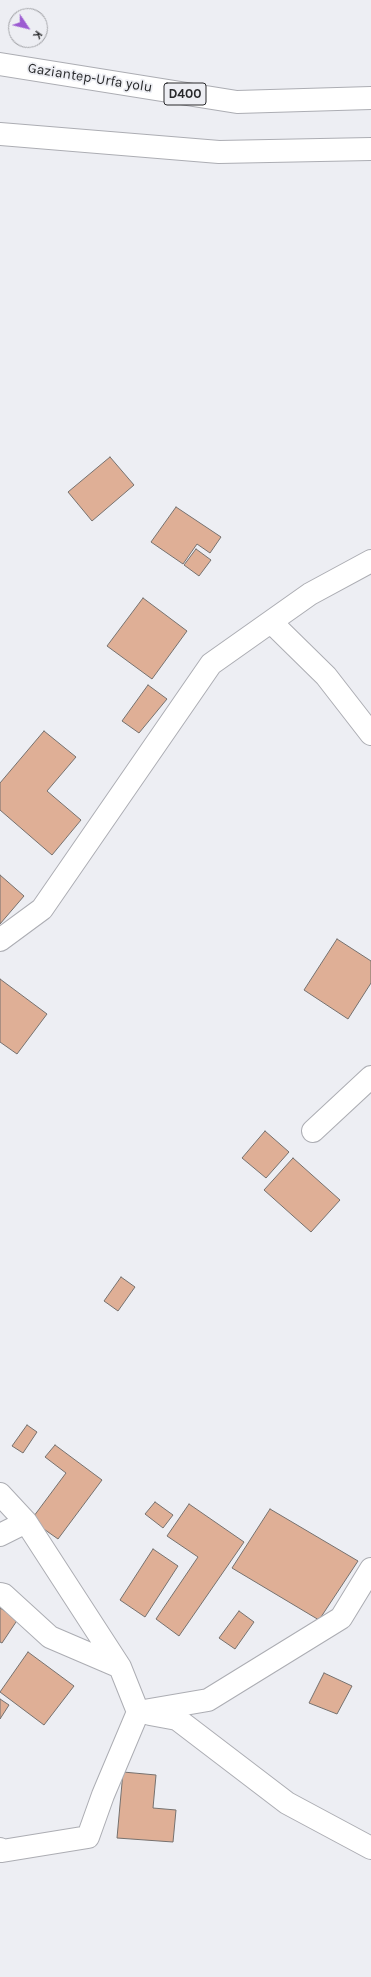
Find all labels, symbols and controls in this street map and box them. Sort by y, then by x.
north arrow [8,8,48,48]
text: K [30,28,45,41]
street label: Gaziantep-Urfa yolu [27,60,153,96]
road number: D400 [164,83,206,105]

